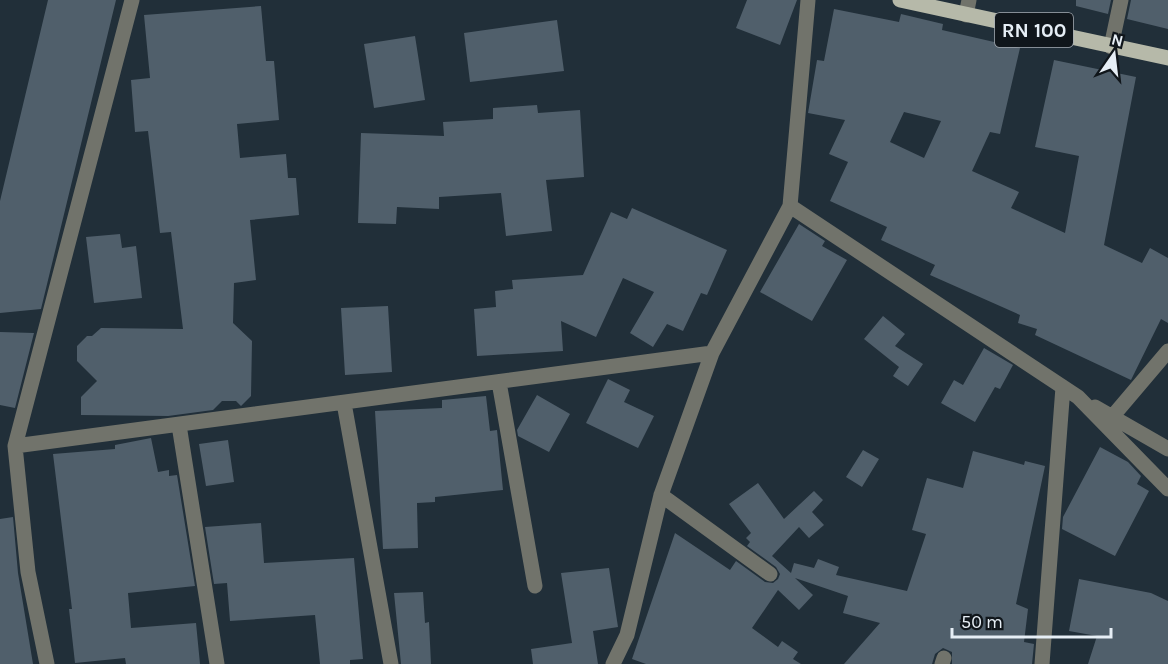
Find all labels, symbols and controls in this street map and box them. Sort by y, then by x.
road number: RN 100 [995,13,1073,47]
north arrow [1084,24,1144,84]
text: N [1110,29,1125,51]
scale bar [952,601,1111,639]
text: 50 m [961,611,1003,633]

